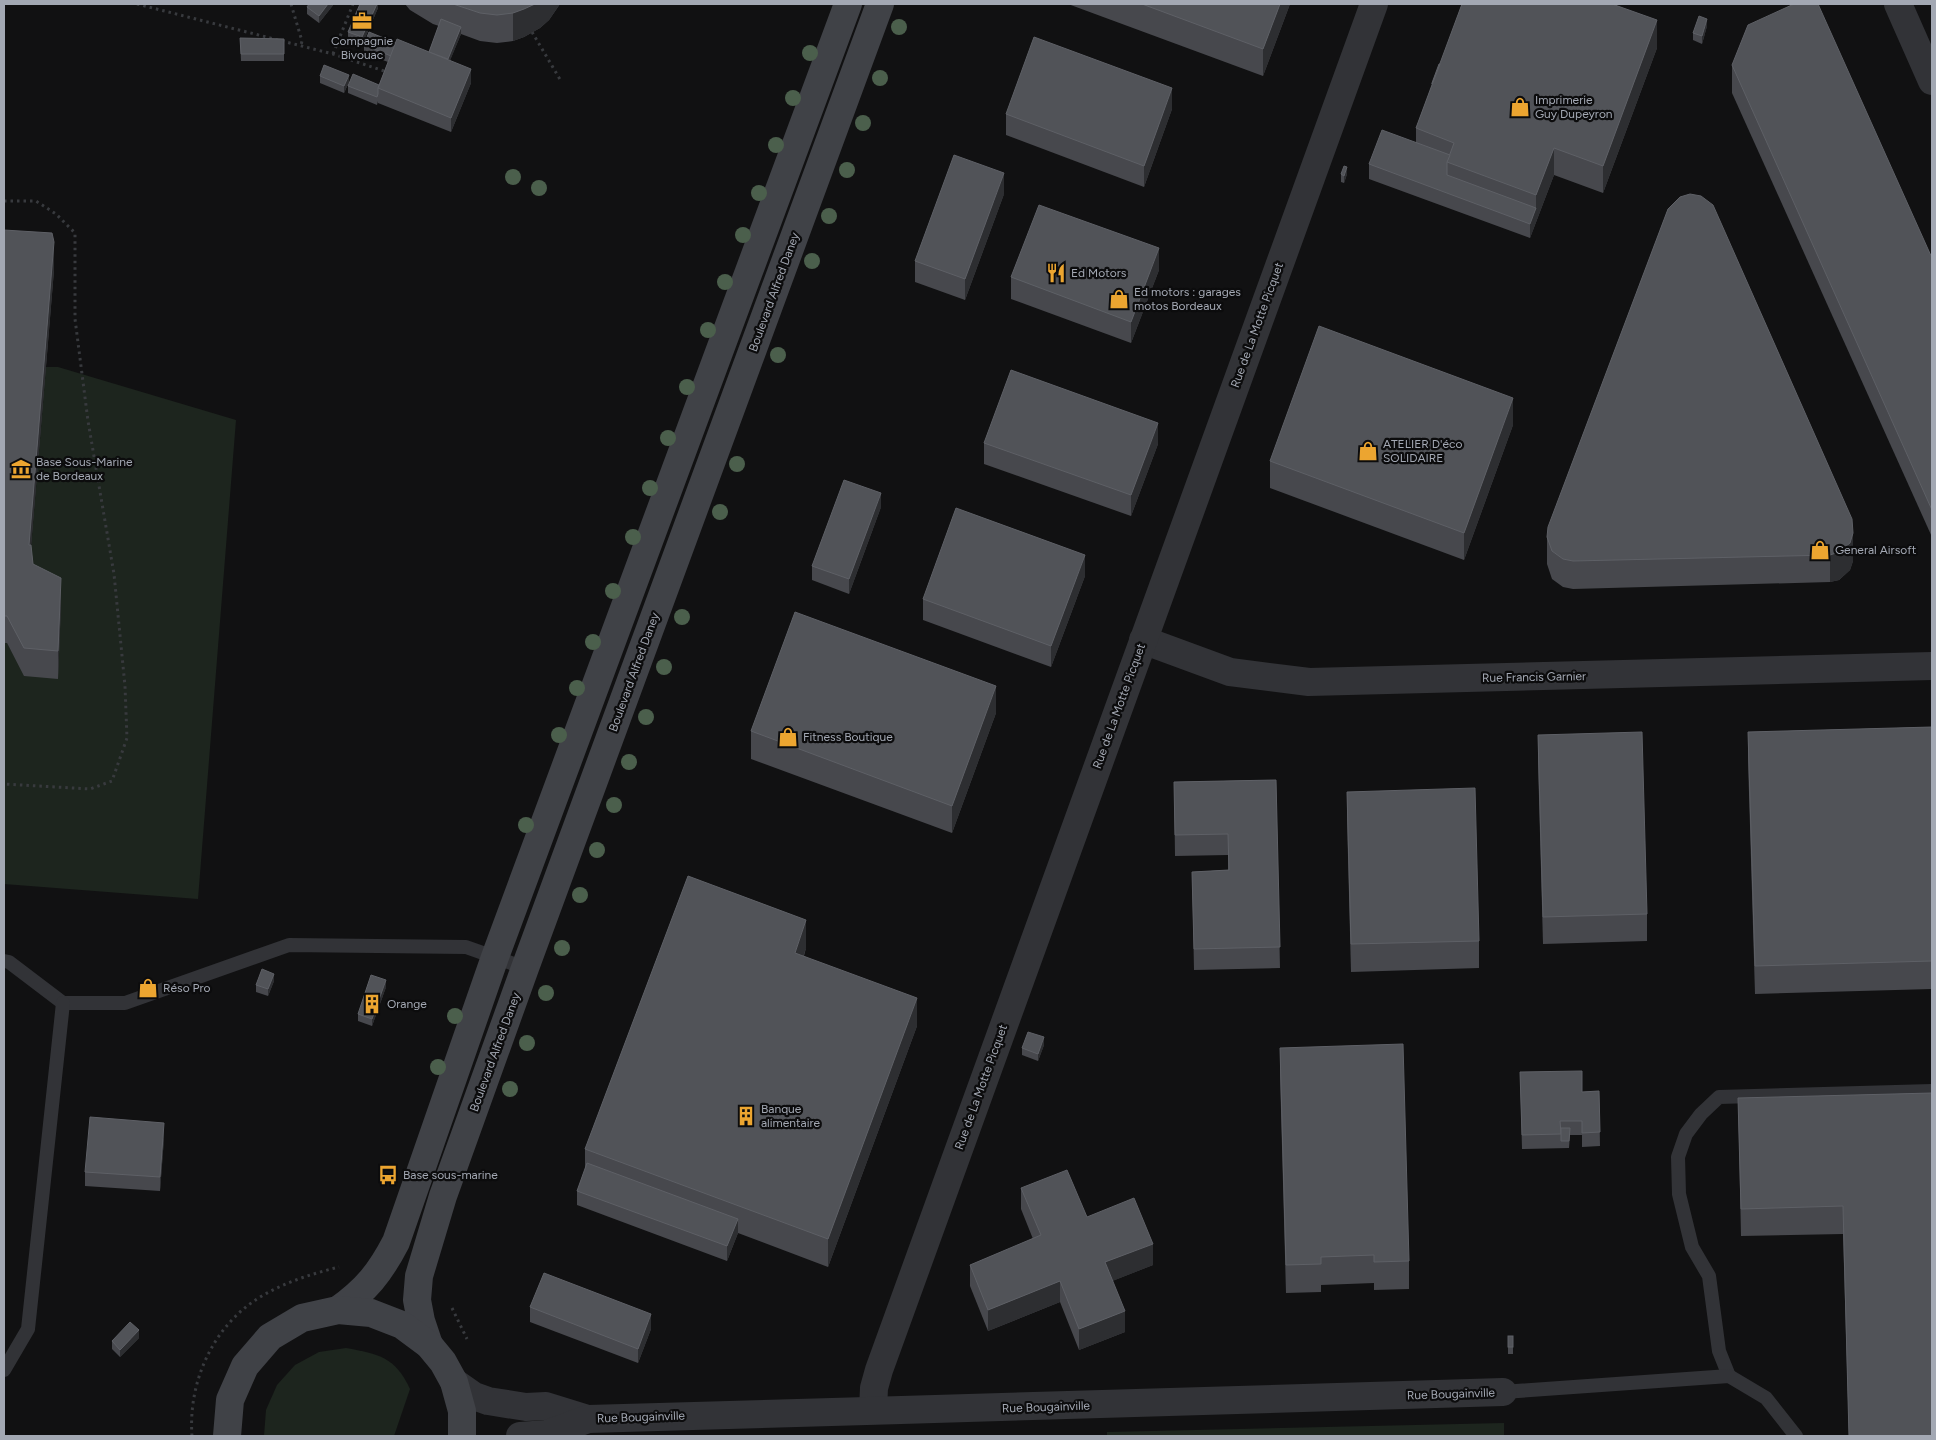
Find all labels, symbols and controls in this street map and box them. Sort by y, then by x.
office icon: Compagnie Bivouac [351,10,373,32]
place label: Compagnie Bivouac [331,34,393,62]
place label: Imprimerie Guy Dupeyron [1535,93,1613,121]
shop icon: Imprimerie Guy Dupeyron [1509,96,1531,118]
street label: Boulevard Alfred Daney [746,230,802,354]
street label: Rue de La Motte Picquet [1228,260,1286,390]
restaurant icon: Ed Motors [1045,262,1067,284]
place label: Ed Motors [1071,266,1127,280]
place label: Ed motors : garages motos Bordeaux [1134,285,1241,313]
shop icon: Ed motors : garages motos Bordeaux [1108,288,1130,310]
place label: ATELIER D'éco SOLIDAIRE [1383,437,1462,465]
shop icon: ATELIER D'éco SOLIDAIRE [1357,440,1379,462]
place label: Base Sous-Marine de Bordeaux [36,455,133,483]
museum icon: Base Sous-Marine de Bordeaux [10,458,32,480]
shop icon: General Airsoft [1809,539,1831,561]
place label: General Airsoft [1835,543,1917,557]
street label: Boulevard Alfred Daney [606,610,662,734]
street label: Rue de La Motte Picquet [1090,641,1148,771]
street label: Rue Francis Garnier [1482,669,1586,685]
shop icon: Fitness Boutique [777,726,799,748]
place label: Fitness Boutique [803,730,893,744]
shop icon: Réso Pro [137,977,159,999]
place label: Réso Pro [163,981,211,995]
street label: Boulevard Alfred Daney [467,990,523,1114]
building icon: Orange [361,993,383,1015]
place label: Orange [387,997,427,1011]
street label: Rue de La Motte Picquet [952,1022,1010,1152]
place label: Banque alimentaire [761,1102,820,1130]
building icon: Banque alimentaire [735,1105,757,1127]
bus stop icon: Base sous-marine [377,1164,399,1186]
place label: Base sous-marine [403,1168,498,1182]
street label: Rue Bougainville [1407,1385,1496,1403]
street label: Rue Bougainville [1002,1398,1091,1416]
street label: Rue Bougainville [597,1408,686,1426]

